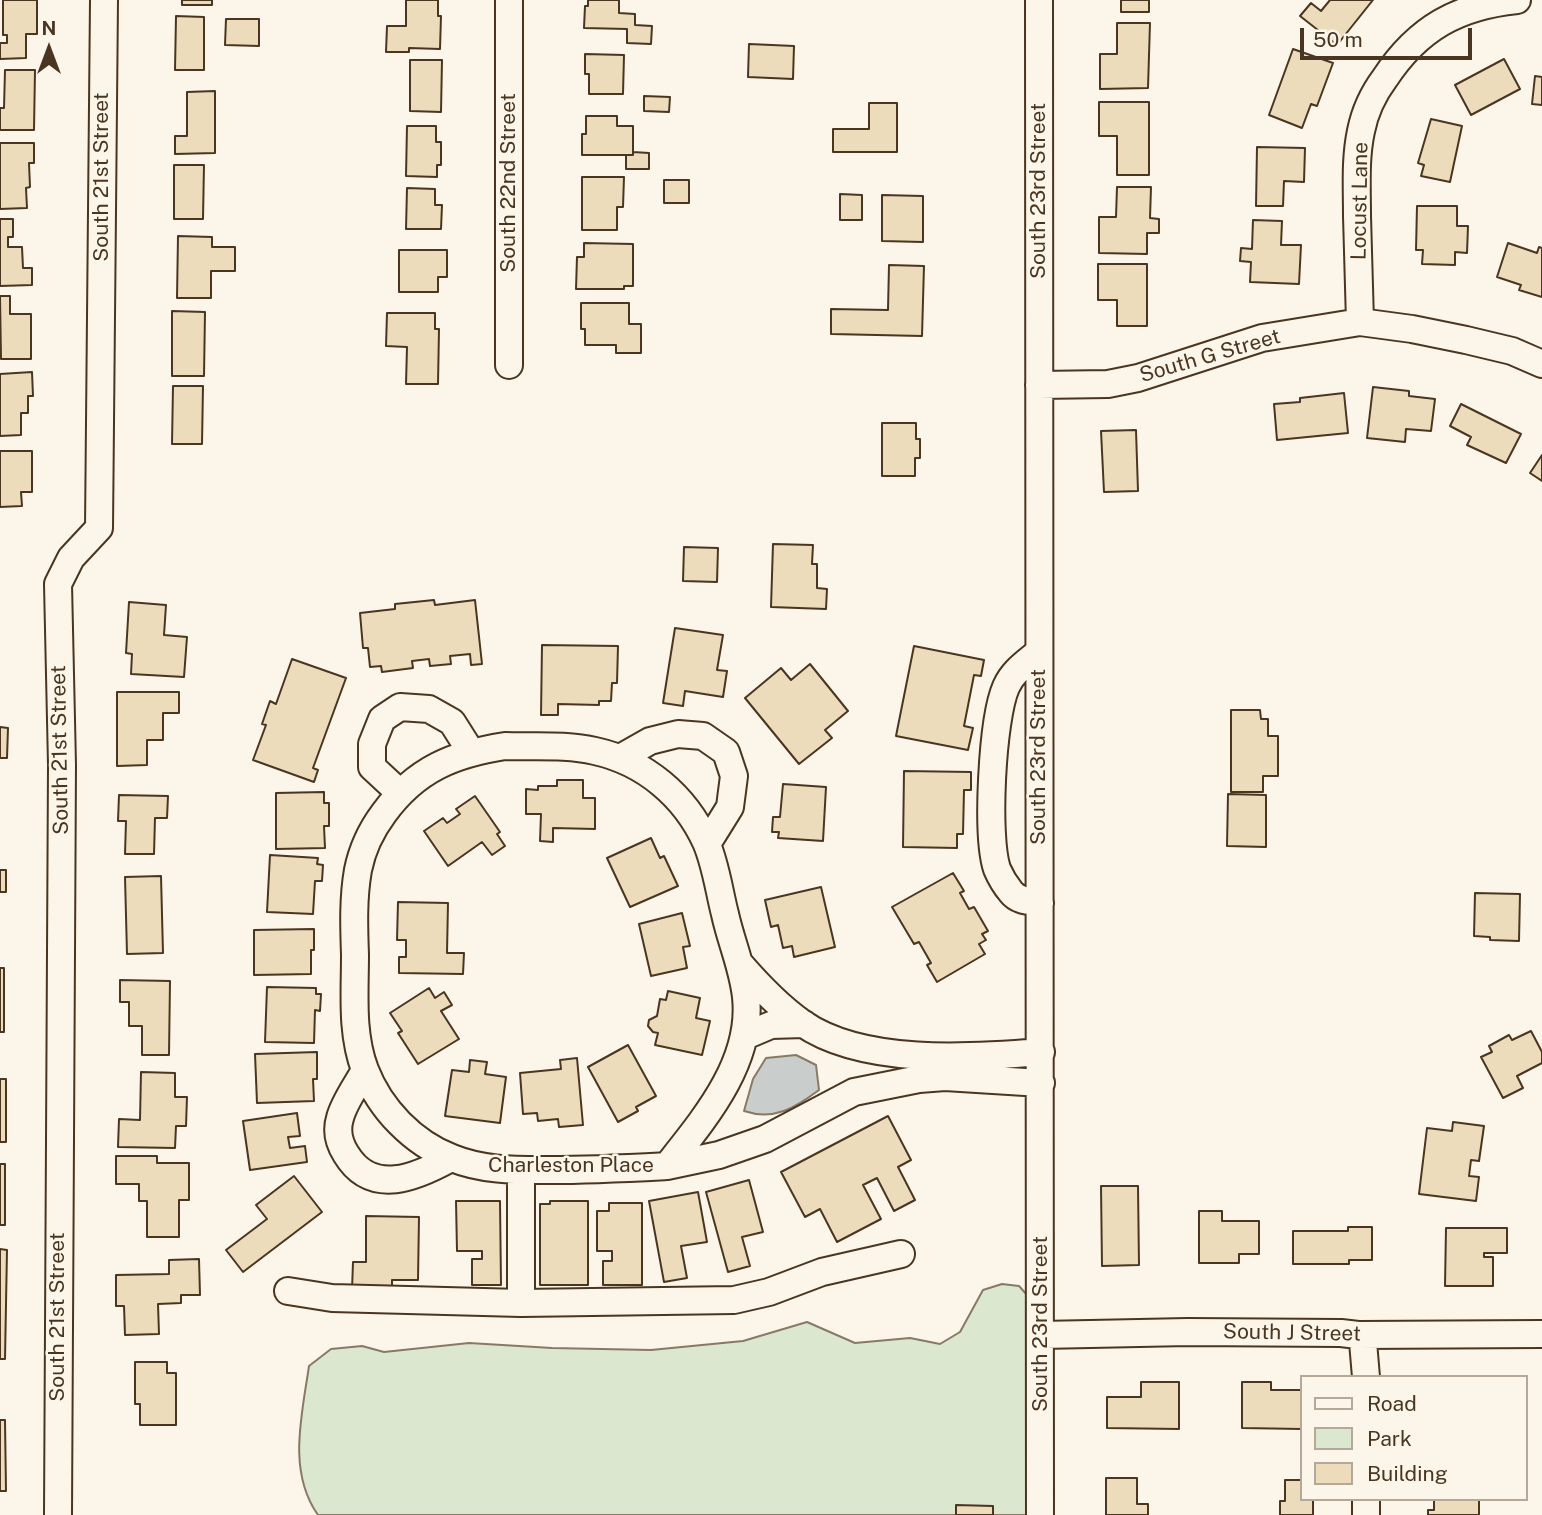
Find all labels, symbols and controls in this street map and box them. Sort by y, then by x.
north arrow [14,14,84,84]
scale bar [1304,14,1476,58]
text: N [42,17,56,39]
text: 50 m [1313,27,1363,52]
street label: South 21st Street [89,92,115,262]
street label: South 22nd Street [496,93,522,273]
street label: South 23rd Street [1026,103,1052,279]
street label: Locust Lane [1346,142,1374,260]
street label: South G Street [1137,324,1283,388]
street label: South 21st Street [46,665,74,835]
street label: South 23rd Street [1026,669,1052,845]
street label: Charleston Place [488,1153,654,1179]
street label: South 21st Street [45,1232,71,1402]
street label: South 23rd Street [1028,1236,1054,1412]
street label: South J Street [1223,1319,1361,1347]
legend [1300,1375,1528,1501]
text: Road [1367,1391,1417,1416]
text: Park [1367,1426,1412,1451]
text: Building [1367,1461,1448,1486]

